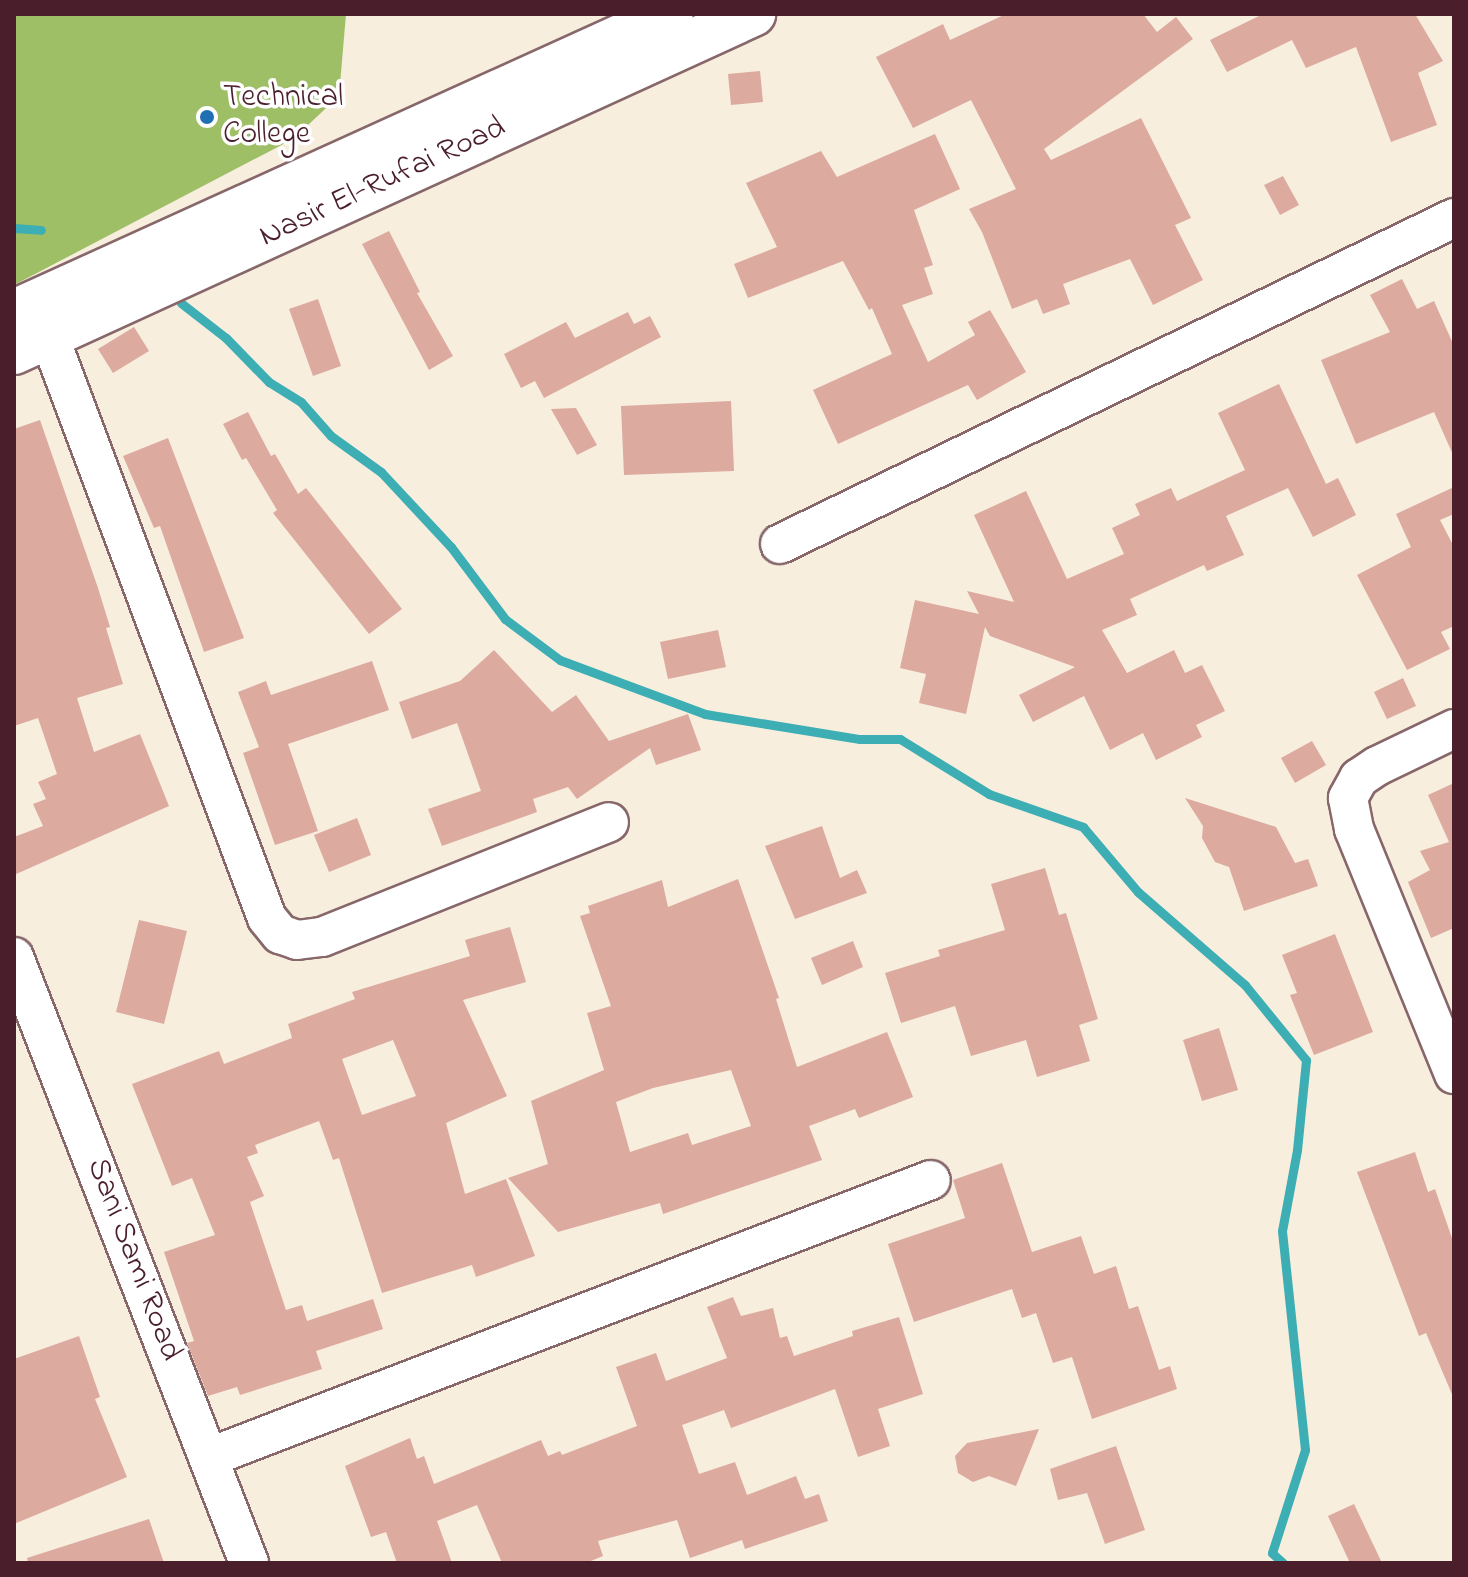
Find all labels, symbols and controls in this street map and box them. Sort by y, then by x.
place label: Technical College [223,80,343,155]
marker: Technical College [198,108,216,126]
street label: Nasir El-Rufai Road [254,109,512,257]
street label: Sani Sami Road [77,1154,189,1366]

